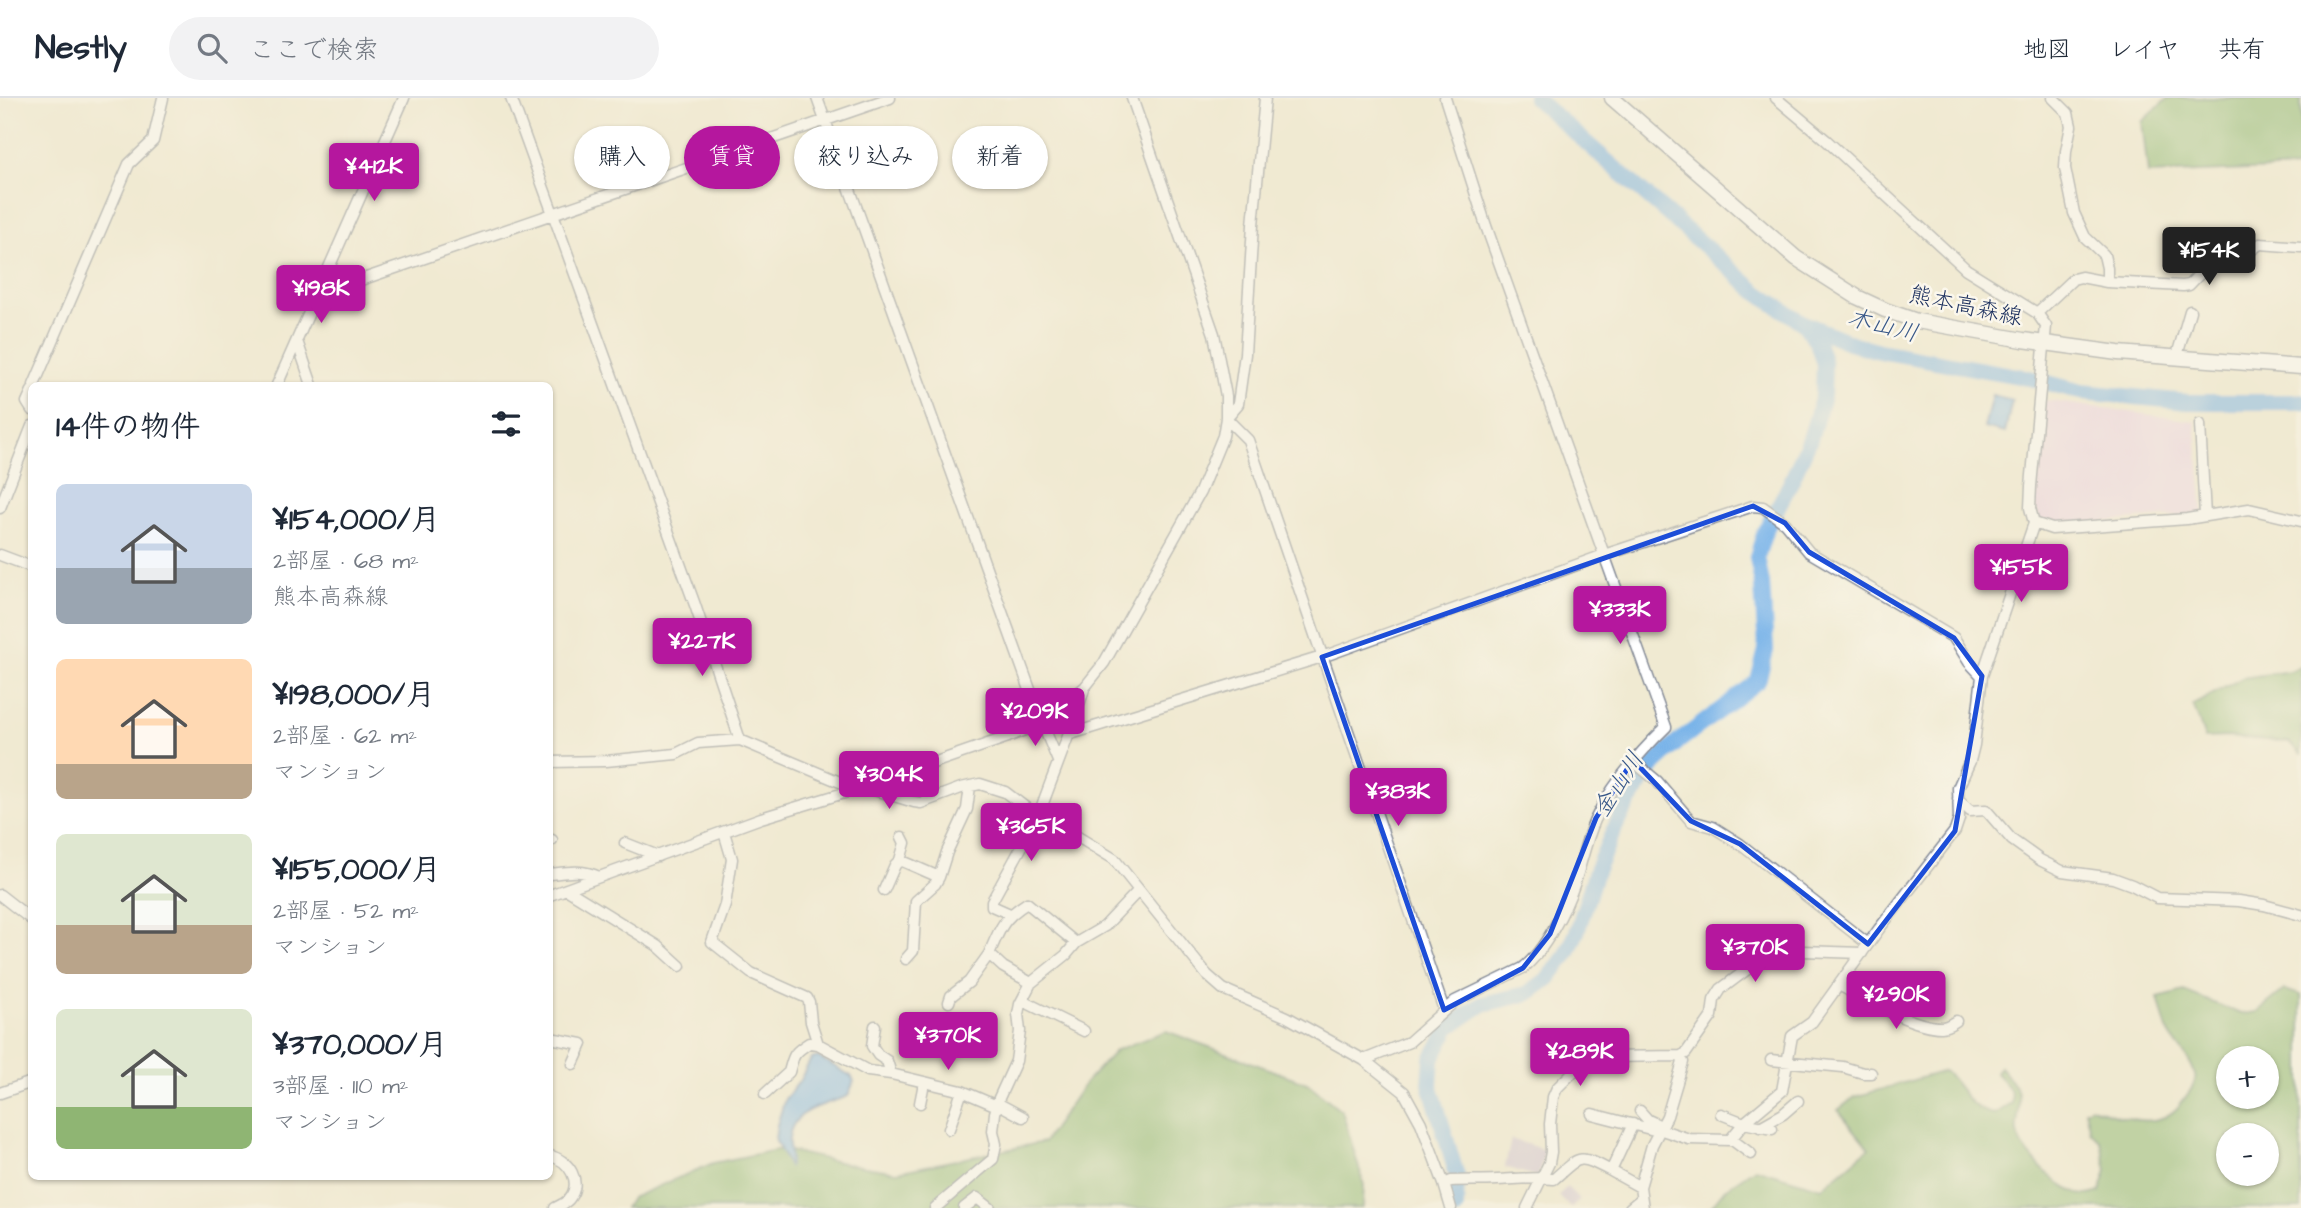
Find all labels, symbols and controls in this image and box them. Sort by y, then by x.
search box [169,17,659,80]
text: Nestly [35,25,127,71]
icon: search [193,29,231,67]
text: ここで検索 [249,32,379,68]
text: 地図 [2023,33,2071,67]
text: レイヤ [2109,33,2180,67]
text: 共有 [2218,33,2266,67]
chip: 購入 [574,126,670,189]
chip: 賃貸 [684,126,780,189]
chip: 絞り込み [794,126,938,189]
chip: 新着 [952,126,1048,189]
pin: ¥412K [325,144,423,203]
text: ¥412K [345,150,403,182]
pin: ¥154K [2160,228,2258,287]
text: ¥154K [2178,234,2240,266]
pin: ¥198K [272,266,370,325]
text: ¥198K [292,272,350,304]
street label: 熊本高森線 [1906,278,2025,334]
water label: 木山川 [1844,301,1922,351]
icon: filters [487,405,525,443]
text: 14件の物件 [56,406,200,448]
text: ¥154,000/月 [273,499,440,541]
icon: home [112,512,196,596]
text: 2部屋 · 68 m² [273,545,419,577]
pin: ¥155K [1972,545,2070,604]
text: ¥155K [1990,551,2052,583]
text: 熊本高森線 [273,581,388,613]
pin: ¥333K [1571,587,1669,646]
text: ¥333K [1589,593,1651,625]
pin: ¥227K [653,618,751,678]
text: ¥227K [669,625,735,657]
text: ¥198,000/月 [273,674,435,716]
icon: home [112,687,196,771]
pin: ¥209K [986,688,1084,748]
text: ¥209K [1002,695,1068,727]
text: 2部屋 · 62 m² [273,720,417,752]
water label: 金山川 [1585,745,1653,824]
pin: ¥304K [840,752,938,811]
text: マンション [273,756,387,788]
text: ¥304K [855,758,923,790]
pin: ¥383K [1349,768,1447,828]
text: ¥383K [1366,775,1430,807]
pin: ¥365K [982,804,1080,863]
text: ¥365K [997,810,1065,842]
text: ¥155,000/月 [273,849,441,891]
icon: home [112,862,196,946]
text: 2部屋 · 52 m² [273,895,419,927]
pin: ¥370K [1706,924,1804,984]
text: マンション [273,931,387,963]
text: ¥370K [1722,931,1788,963]
pin: ¥290K [1847,972,1945,1031]
text: ¥290K [1863,978,1929,1010]
pin: ¥370K [899,1012,997,1072]
text: ¥370K [915,1019,981,1051]
text: ¥370,000/月 [273,1024,447,1066]
pin: ¥289K [1531,1028,1629,1088]
text: ¥289K [1546,1035,1614,1067]
icon: home [112,1037,196,1121]
map controls [2216,1046,2279,1186]
button: + [2216,1046,2279,1109]
text: 3部屋 · 110 m² [273,1070,408,1102]
text: マンション [273,1106,387,1138]
button: − [2216,1123,2279,1186]

